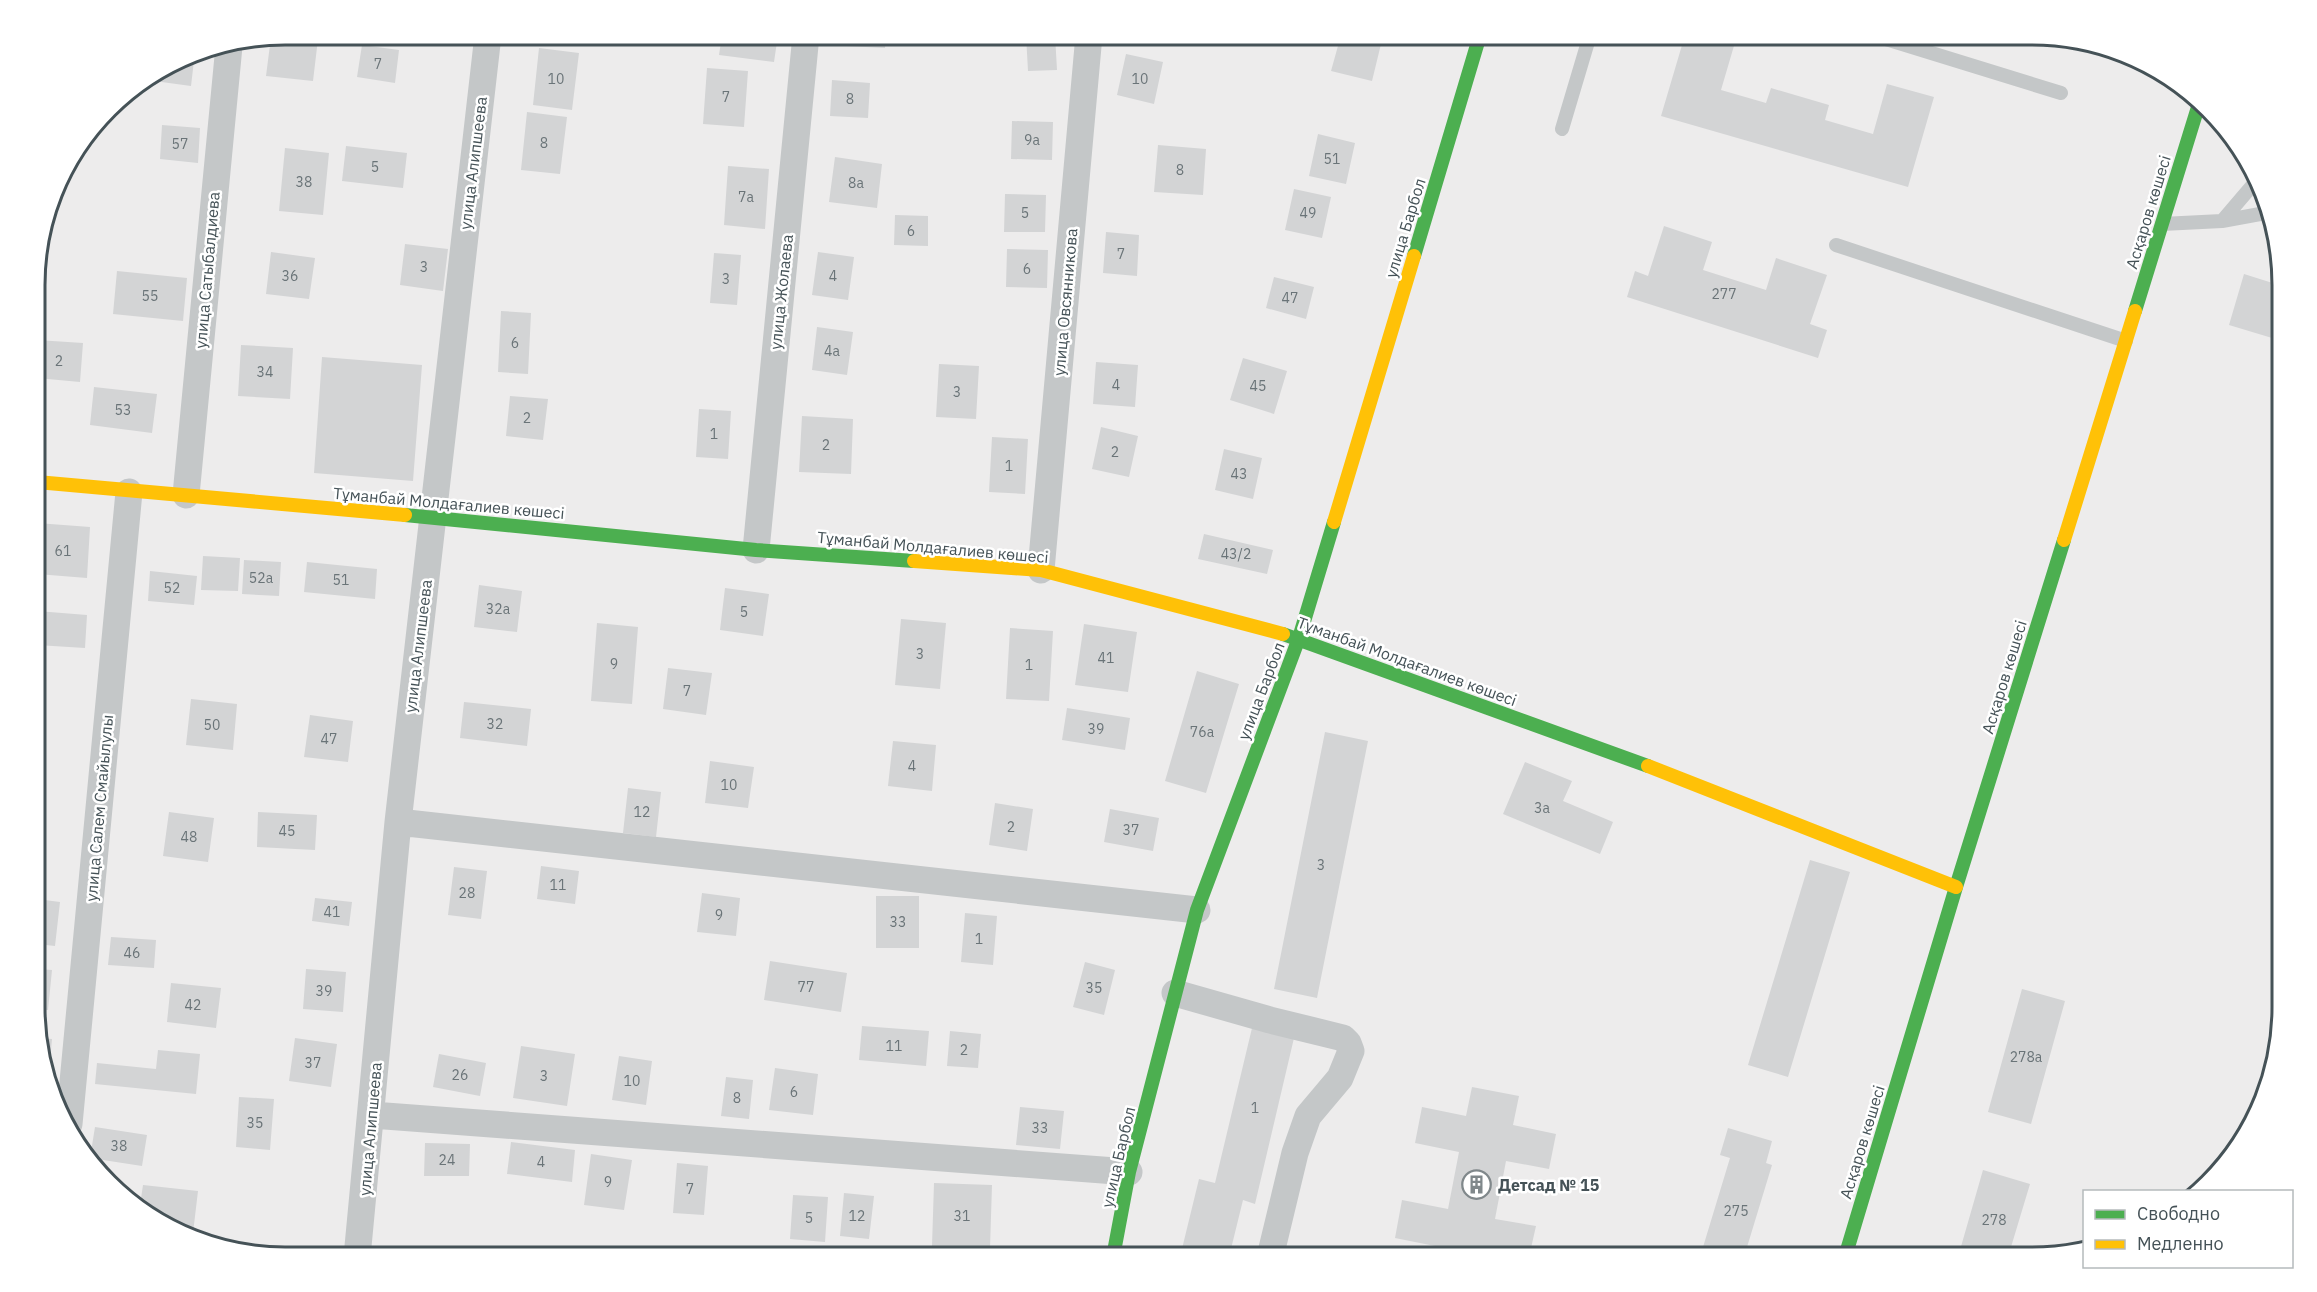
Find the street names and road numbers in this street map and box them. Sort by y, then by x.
street label: улица Алипшеева [455,95,491,231]
street label: Асқаров көшесі [2121,153,2175,271]
street label: улица Барбол [1380,176,1430,280]
street label: улица Сатыбалдиева [190,190,224,349]
street label: улица Овсянникова [1049,227,1081,377]
street label: улица Жолаева [765,233,797,351]
street label: Тұманбай Молдағалиев көшесі [333,483,565,523]
street label: Тұманбай Молдағалиев көшесі [817,527,1049,567]
street label: улица Алипшеева [400,578,436,714]
street label: Тұманбай Молдағалиев көшесі [1295,612,1519,710]
street label: Асқаров көшесі [1977,618,2031,736]
street label: улица Барбол [1233,639,1289,743]
street label: улица Салем Смайылулы [81,714,117,902]
street label: улица Алипшеева [354,1061,386,1197]
street label: Асқаров көшесі [1835,1083,1889,1201]
street label: улица Барбол [1097,1105,1139,1209]

